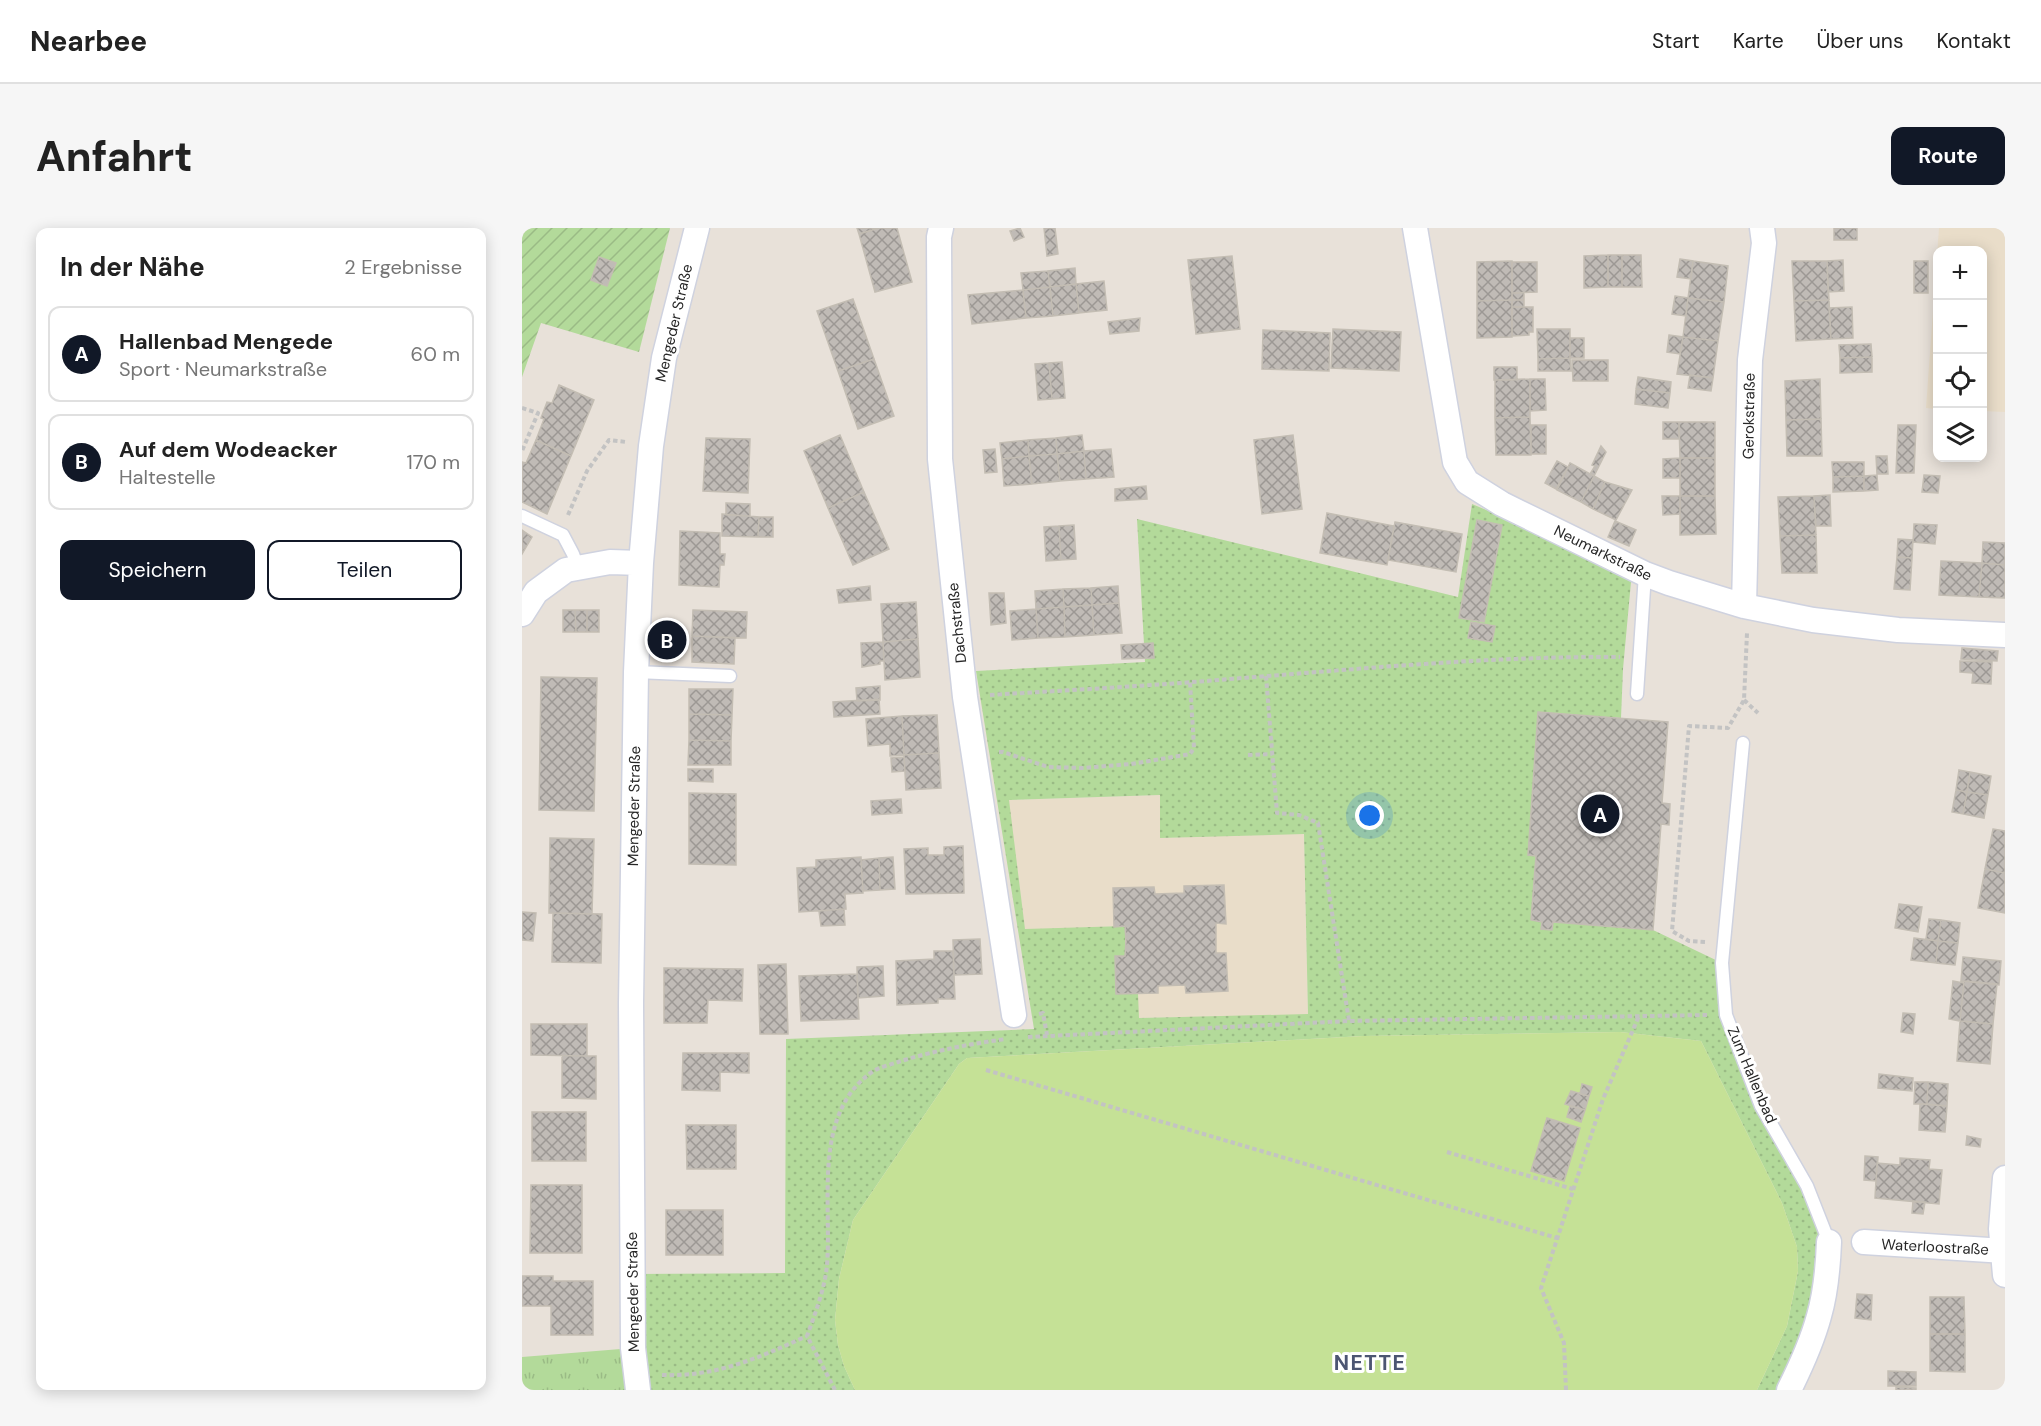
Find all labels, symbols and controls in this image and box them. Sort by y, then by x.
text: Nearbee [30,23,147,60]
text: Start [1652,27,1700,55]
text: Karte [1733,27,1784,55]
text: Über uns [1817,27,1903,55]
text: Kontakt [1936,27,2011,55]
button: Route [1891,127,2005,185]
text: Anfahrt [36,129,192,184]
map controls [1933,246,1987,462]
button: + [1933,246,1987,300]
text: In der Nähe [60,250,205,284]
text: 2 Ergebnisse [344,254,462,280]
street label: Mengeder Straße [651,262,697,384]
button: − [1933,300,1987,354]
text: Hallenbad Mengede [119,327,333,356]
text: A [74,341,89,367]
text: 60 m [411,341,460,367]
button: locate [1933,354,1987,408]
text: Sport · Neumarkstraße [119,356,327,382]
street label: Gerokstraße [1738,373,1760,459]
button: layers [1933,408,1987,462]
text: Auf dem Wodeacker [119,435,337,464]
text: B [75,449,88,475]
text: 170 m [407,449,460,475]
text: Haltestelle [119,464,216,490]
street label: Neumarkstraße [1551,521,1655,585]
button: Speichern [60,540,255,600]
button: Teilen [267,540,462,600]
street label: Dachstraße [943,582,971,664]
pin: B [648,618,686,662]
street label: Mengeder Straße [623,746,645,866]
pin: A [1580,792,1620,836]
your location [1355,801,1384,830]
street label: Zum Hallenbad [1723,1024,1781,1126]
street label: Mengeder Straße [622,1232,644,1352]
street label: Waterloostraße [1881,1234,1989,1260]
district label: NETTE [1334,1349,1406,1377]

